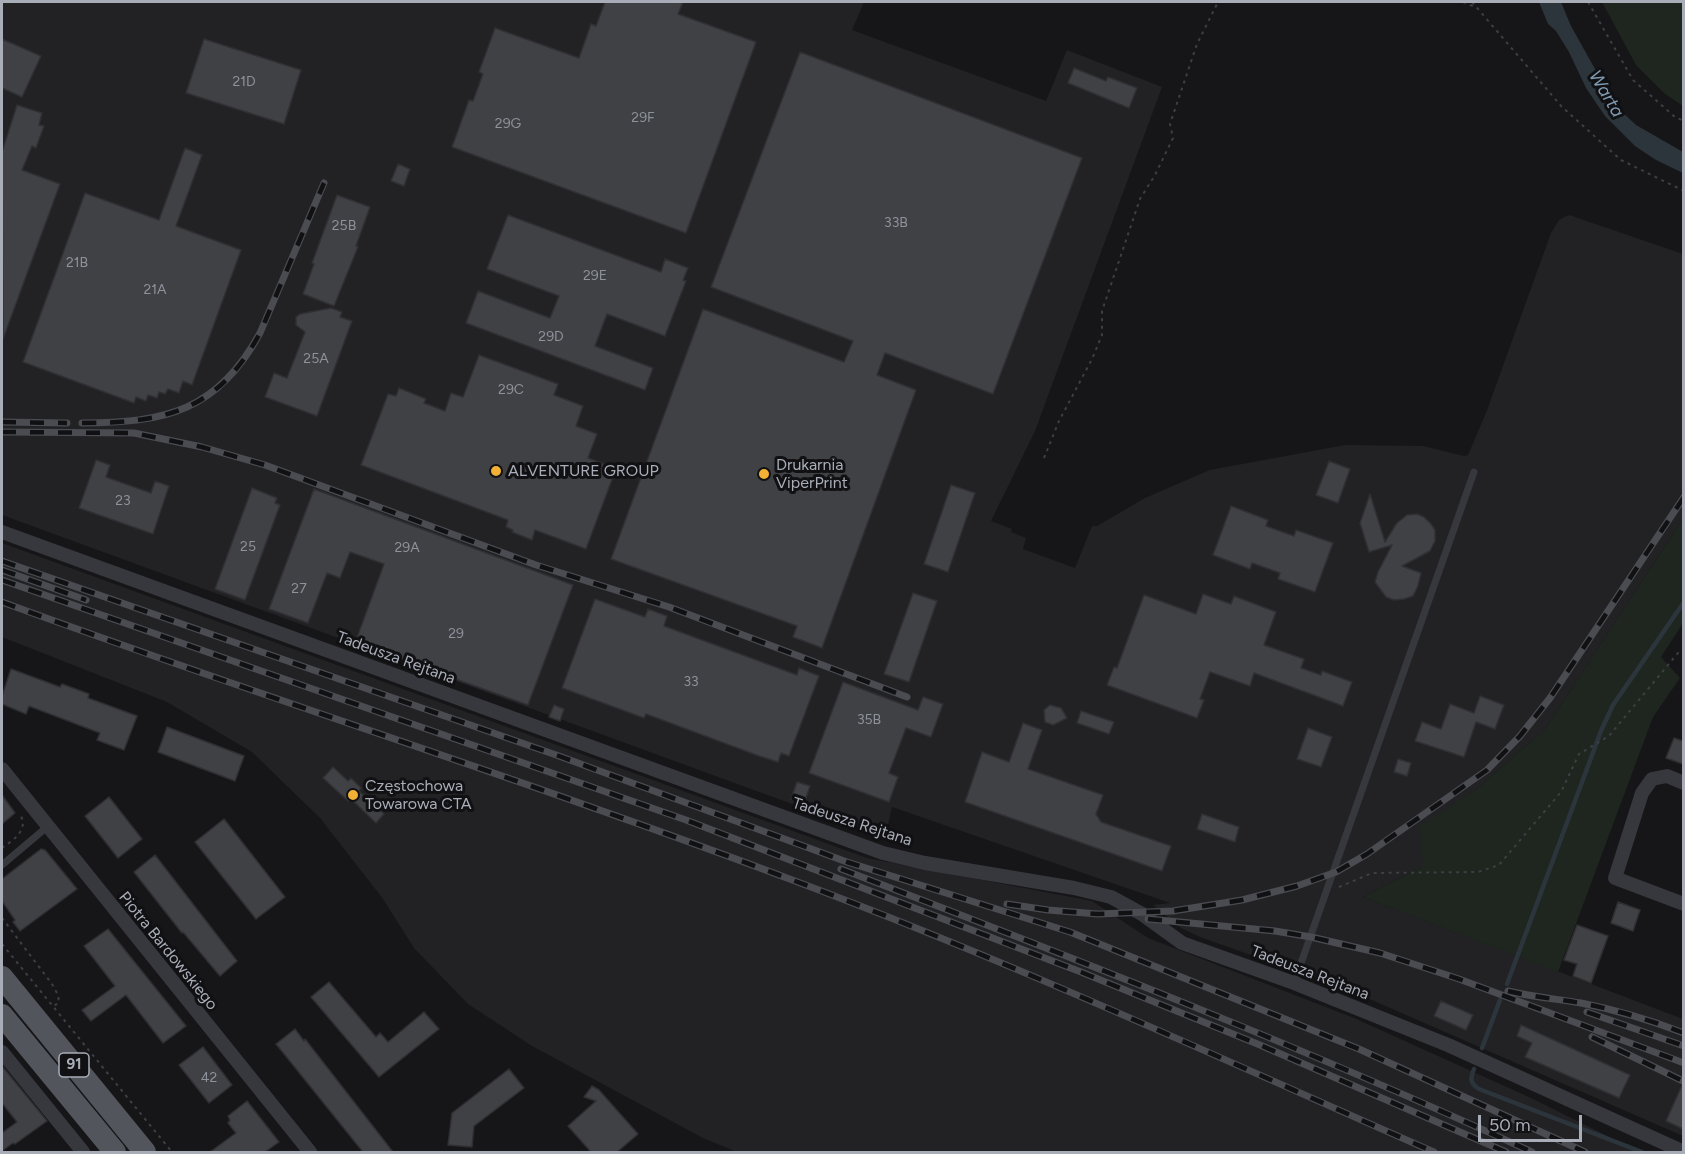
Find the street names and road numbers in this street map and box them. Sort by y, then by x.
street label: Tadeusza Rejtana [334,628,458,688]
street label: Tadeusza Rejtana [790,794,914,850]
street label: Piotra Bardowskiego [114,888,222,1014]
street label: Tadeusza Rejtana [1248,942,1372,1004]
road number: 91 [59,1053,89,1077]

